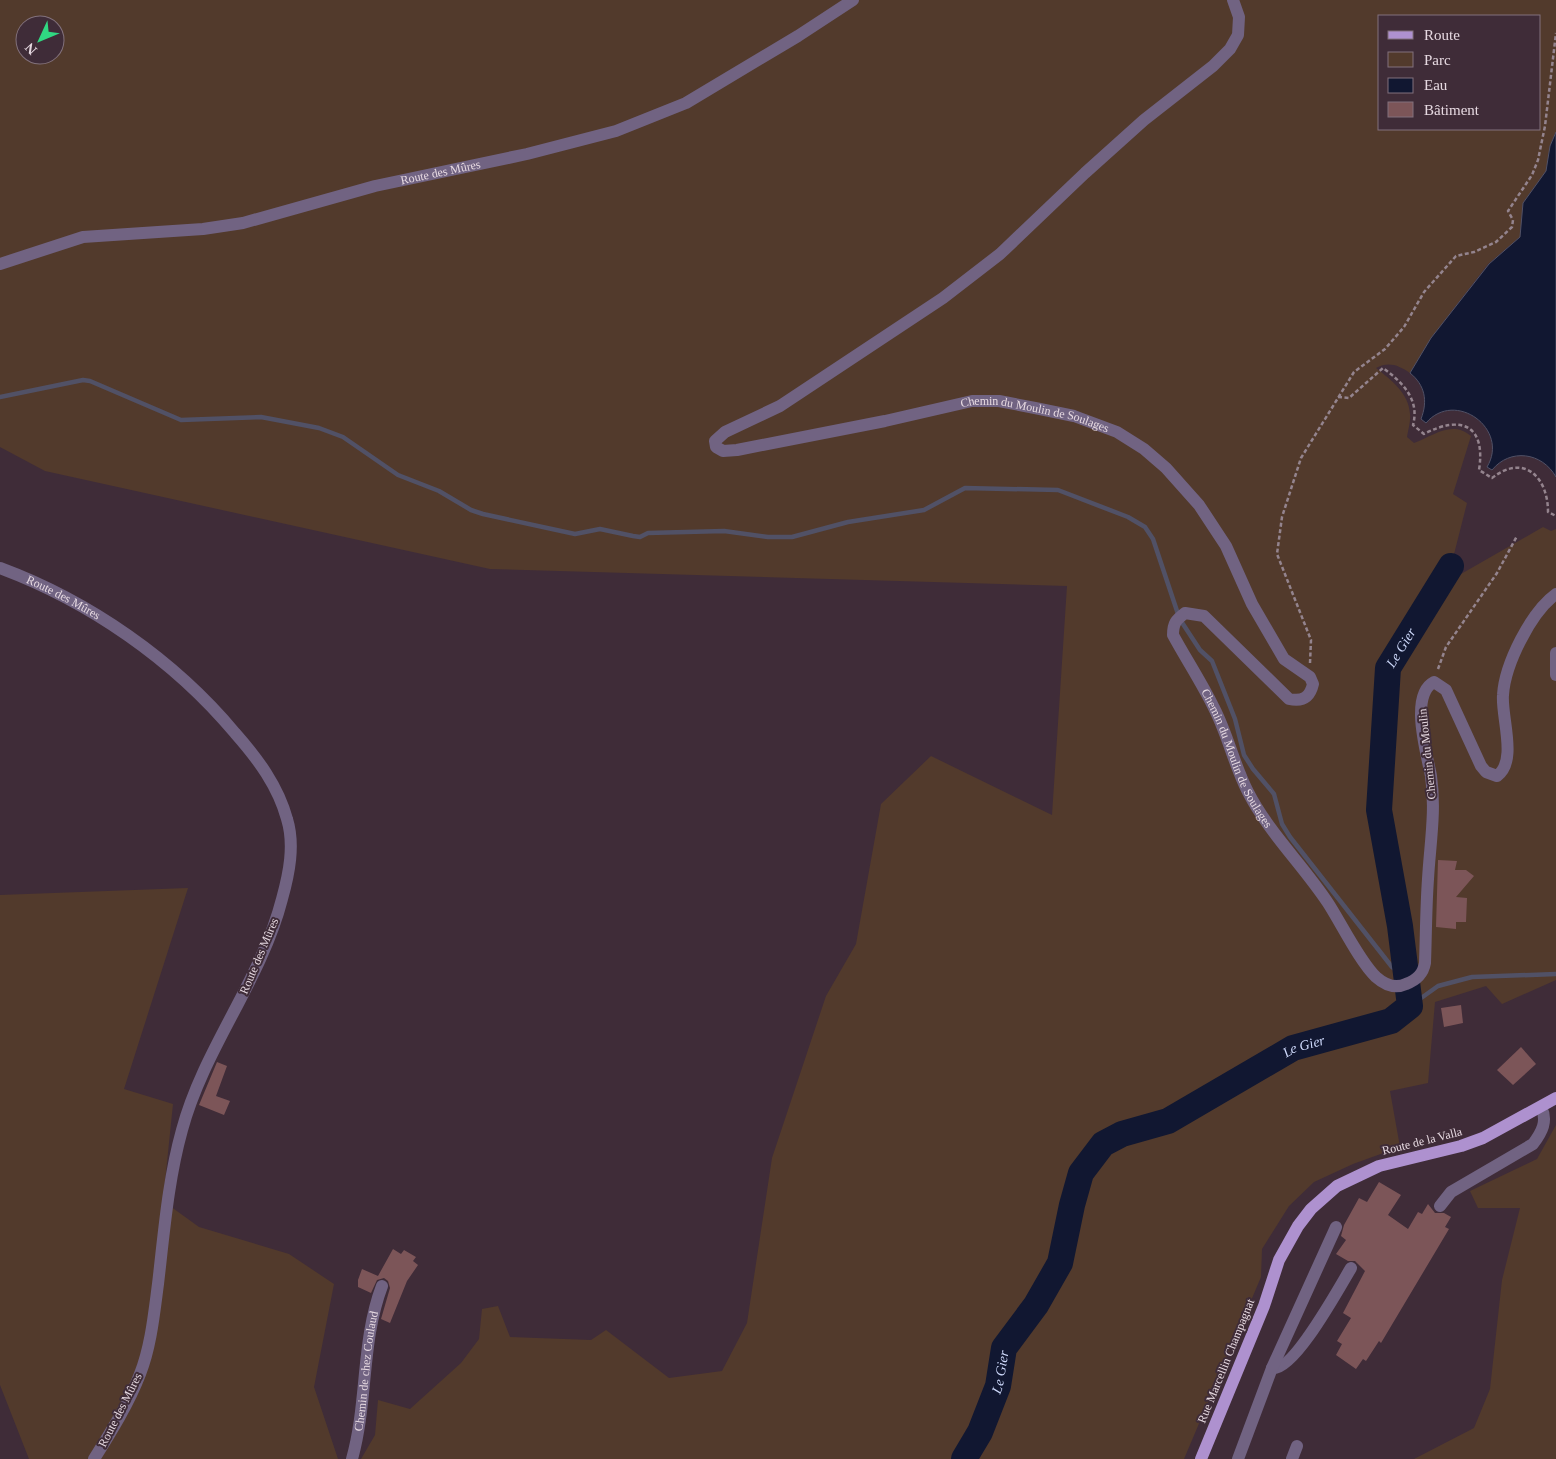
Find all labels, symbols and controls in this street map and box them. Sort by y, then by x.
north arrow [15,15,65,65]
legend [1378,15,1541,130]
text: Route [1424,27,1460,43]
text: N [22,40,40,58]
text: Parc [1424,52,1451,68]
text: Eau [1424,77,1448,93]
text: Bâtiment [1424,102,1480,118]
street label: Route des Mûres [399,157,482,187]
street label: Chemin du Moulin de Soulages [959,394,1111,436]
street label: Route des Mûres [24,573,103,623]
water label: Le Gier [1382,625,1419,671]
street label: Chemin du Moulin de Soulages [1198,686,1275,831]
street label: Chemin du Moulin [1415,708,1439,800]
street label: Route des Mûres [237,916,281,996]
water label: Le Gier [1279,1032,1327,1060]
street label: Route de la Valla [1380,1124,1464,1158]
street label: Rue Marcellin Champagnat [1195,1296,1258,1425]
street label: Chemin de chez Coulaud [351,1310,381,1432]
water label: Le Gier [988,1349,1011,1397]
street label: Route des Mûres [95,1370,145,1449]

